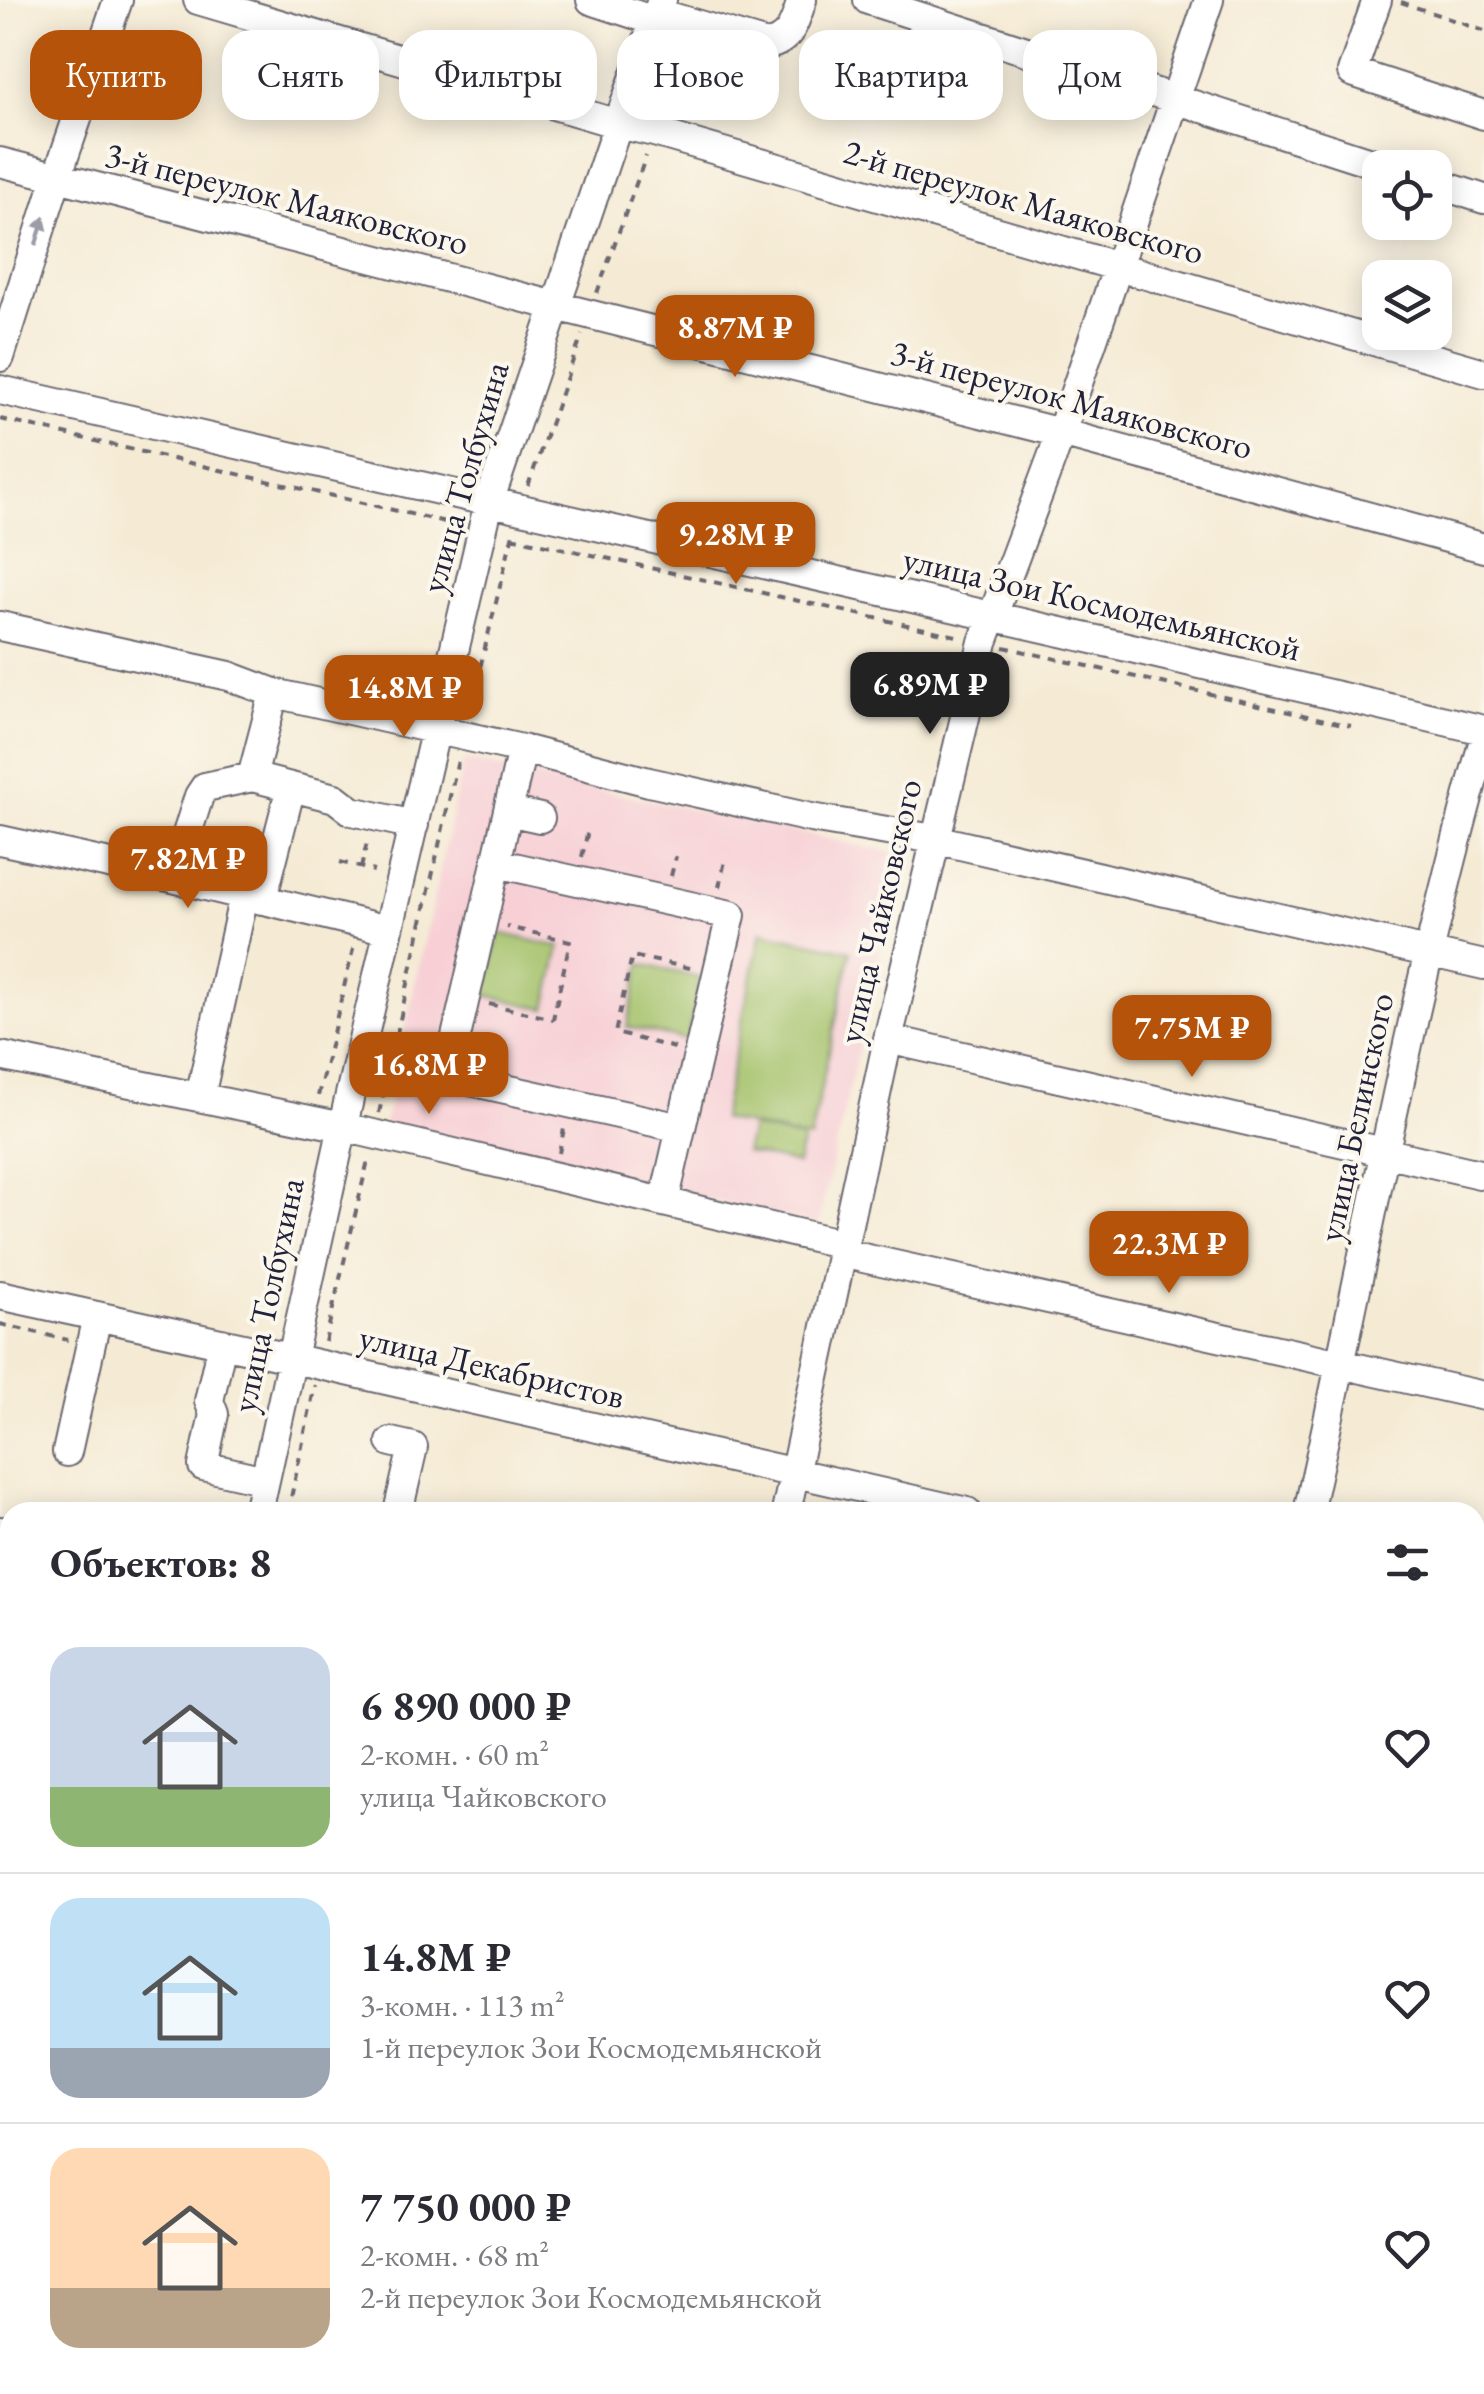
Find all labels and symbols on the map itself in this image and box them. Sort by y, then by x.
street label: 2-й переулок Маяковского [838,128,1209,275]
street label: 3-й переулок Маяковского [100,131,473,266]
one-way arrow [33,215,48,245]
pin: 8.87M ₽ [643,295,827,380]
street label: 3-й переулок Маяковского [886,329,1258,470]
street label: улица Толбухина [409,356,519,598]
pin: 9.28M ₽ [644,502,828,587]
street label: улица Зои Космодемьянской [899,535,1305,672]
pin: 6.89M ₽ [838,652,1022,737]
pin: 14.8M ₽ [312,655,496,740]
street label: улица Чайковского [827,774,932,1048]
pin: 7.82M ₽ [96,826,280,911]
street label: улица Белинского [1307,988,1404,1246]
pin: 7.75M ₽ [1100,995,1284,1080]
pin: 16.8M ₽ [337,1032,521,1117]
street label: улица Толбухина [220,1174,315,1417]
pin: 22.3M ₽ [1077,1211,1261,1296]
street label: улица Декабристов [355,1314,629,1419]

